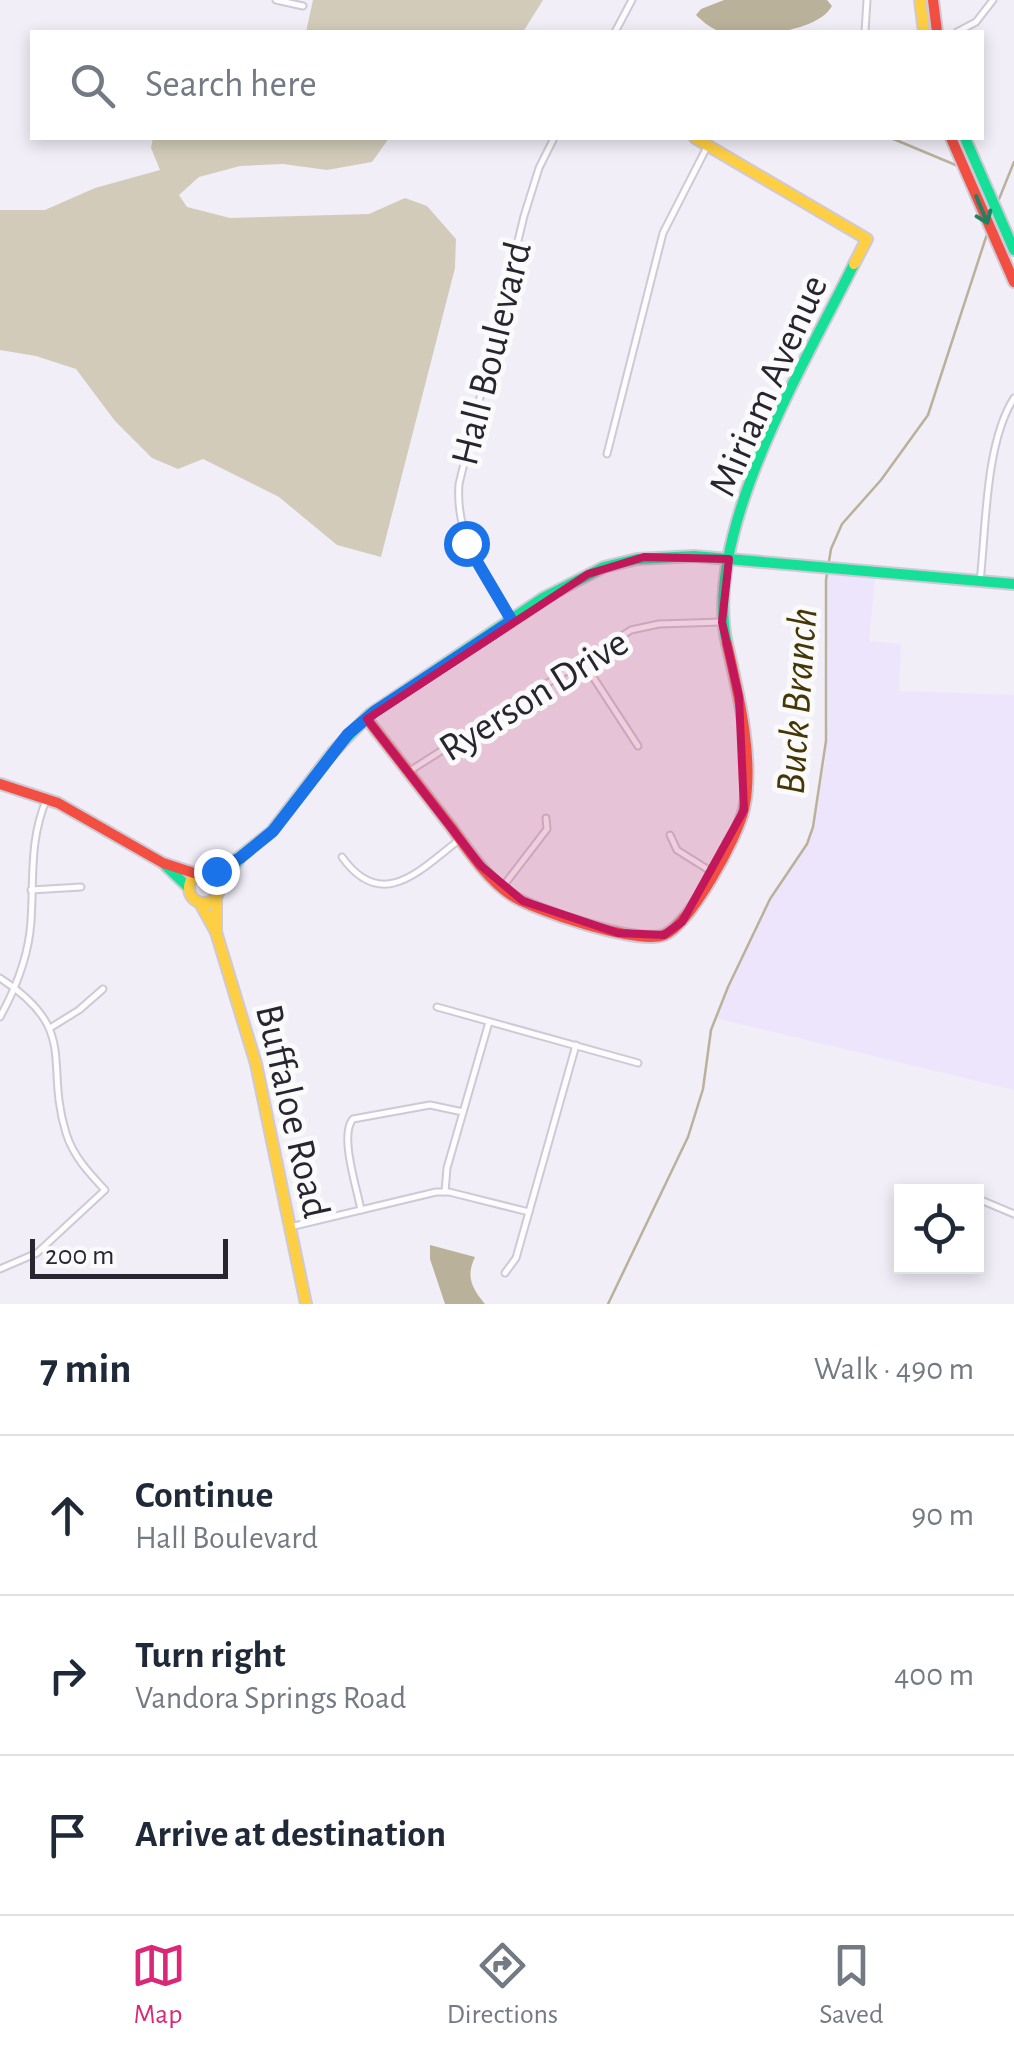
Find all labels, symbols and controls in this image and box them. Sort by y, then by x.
search box [30,30,984,140]
icon: search [65,58,120,113]
text: Search here [145,66,317,104]
one-way arrow [974,194,992,225]
street label: Hall Boulevard [445,238,539,469]
street label: Miriam Avenue [702,269,835,502]
route start [444,521,490,567]
water label: Buck Branch [770,606,824,796]
street label: Ryerson Drive [433,622,635,769]
route end [194,849,240,895]
street label: Buffaloe Road [248,1001,336,1222]
map controls [894,1184,984,1274]
button: locate [894,1184,984,1274]
scale bar [30,1234,228,1278]
text: 200 m [45,1242,114,1270]
text: 7 min [40,1348,132,1390]
text: Walk · 490 m [814,1353,974,1385]
text: Continue [135,1477,273,1515]
icon: ahead [40,1488,95,1543]
text: 90 m [911,1499,974,1531]
text: Hall Boulevard [135,1522,318,1554]
text: Turn right [135,1637,285,1675]
icon: right [40,1648,95,1703]
text: 400 m [894,1659,974,1691]
text: Vandora Springs Road [135,1682,406,1714]
icon: arrive [40,1808,95,1863]
text: Arrive at destination [135,1816,446,1854]
tab: Map [131,1938,186,2032]
tab: Directions [447,1938,558,2032]
tab: Saved [819,1938,883,2032]

